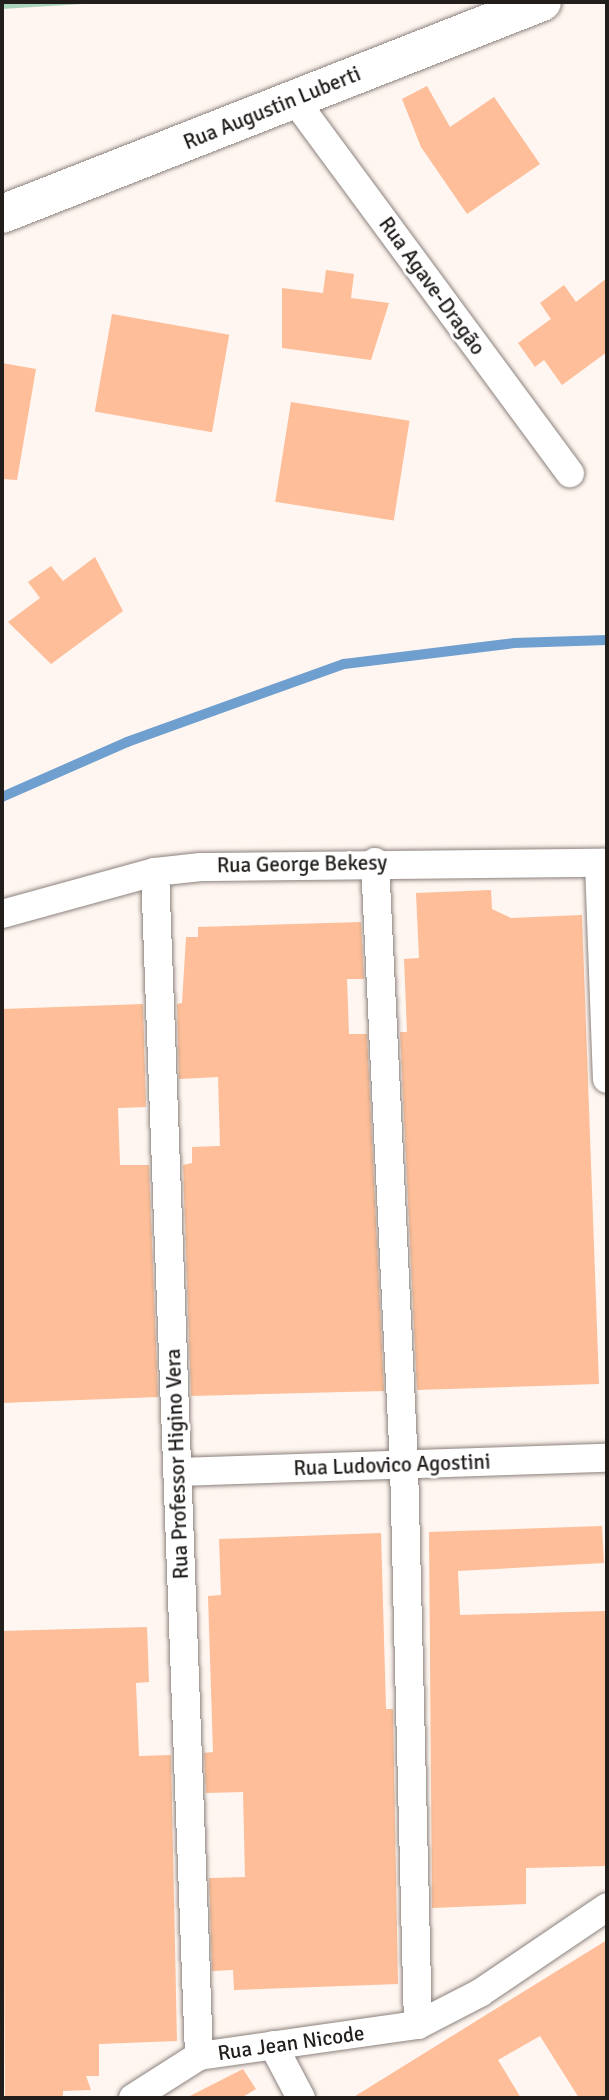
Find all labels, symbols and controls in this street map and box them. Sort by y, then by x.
street label: Rua Augustin Luberti [180,61,364,155]
street label: Rua Agave-Dragão [373,212,491,360]
street label: Rua George Bekesy [217,850,387,878]
street label: Rua Professor Higino Vera [160,1348,194,1580]
street label: Rua Ludovico Agostini [293,1449,491,1481]
street label: Rua Jean Nicode [216,2020,366,2066]

